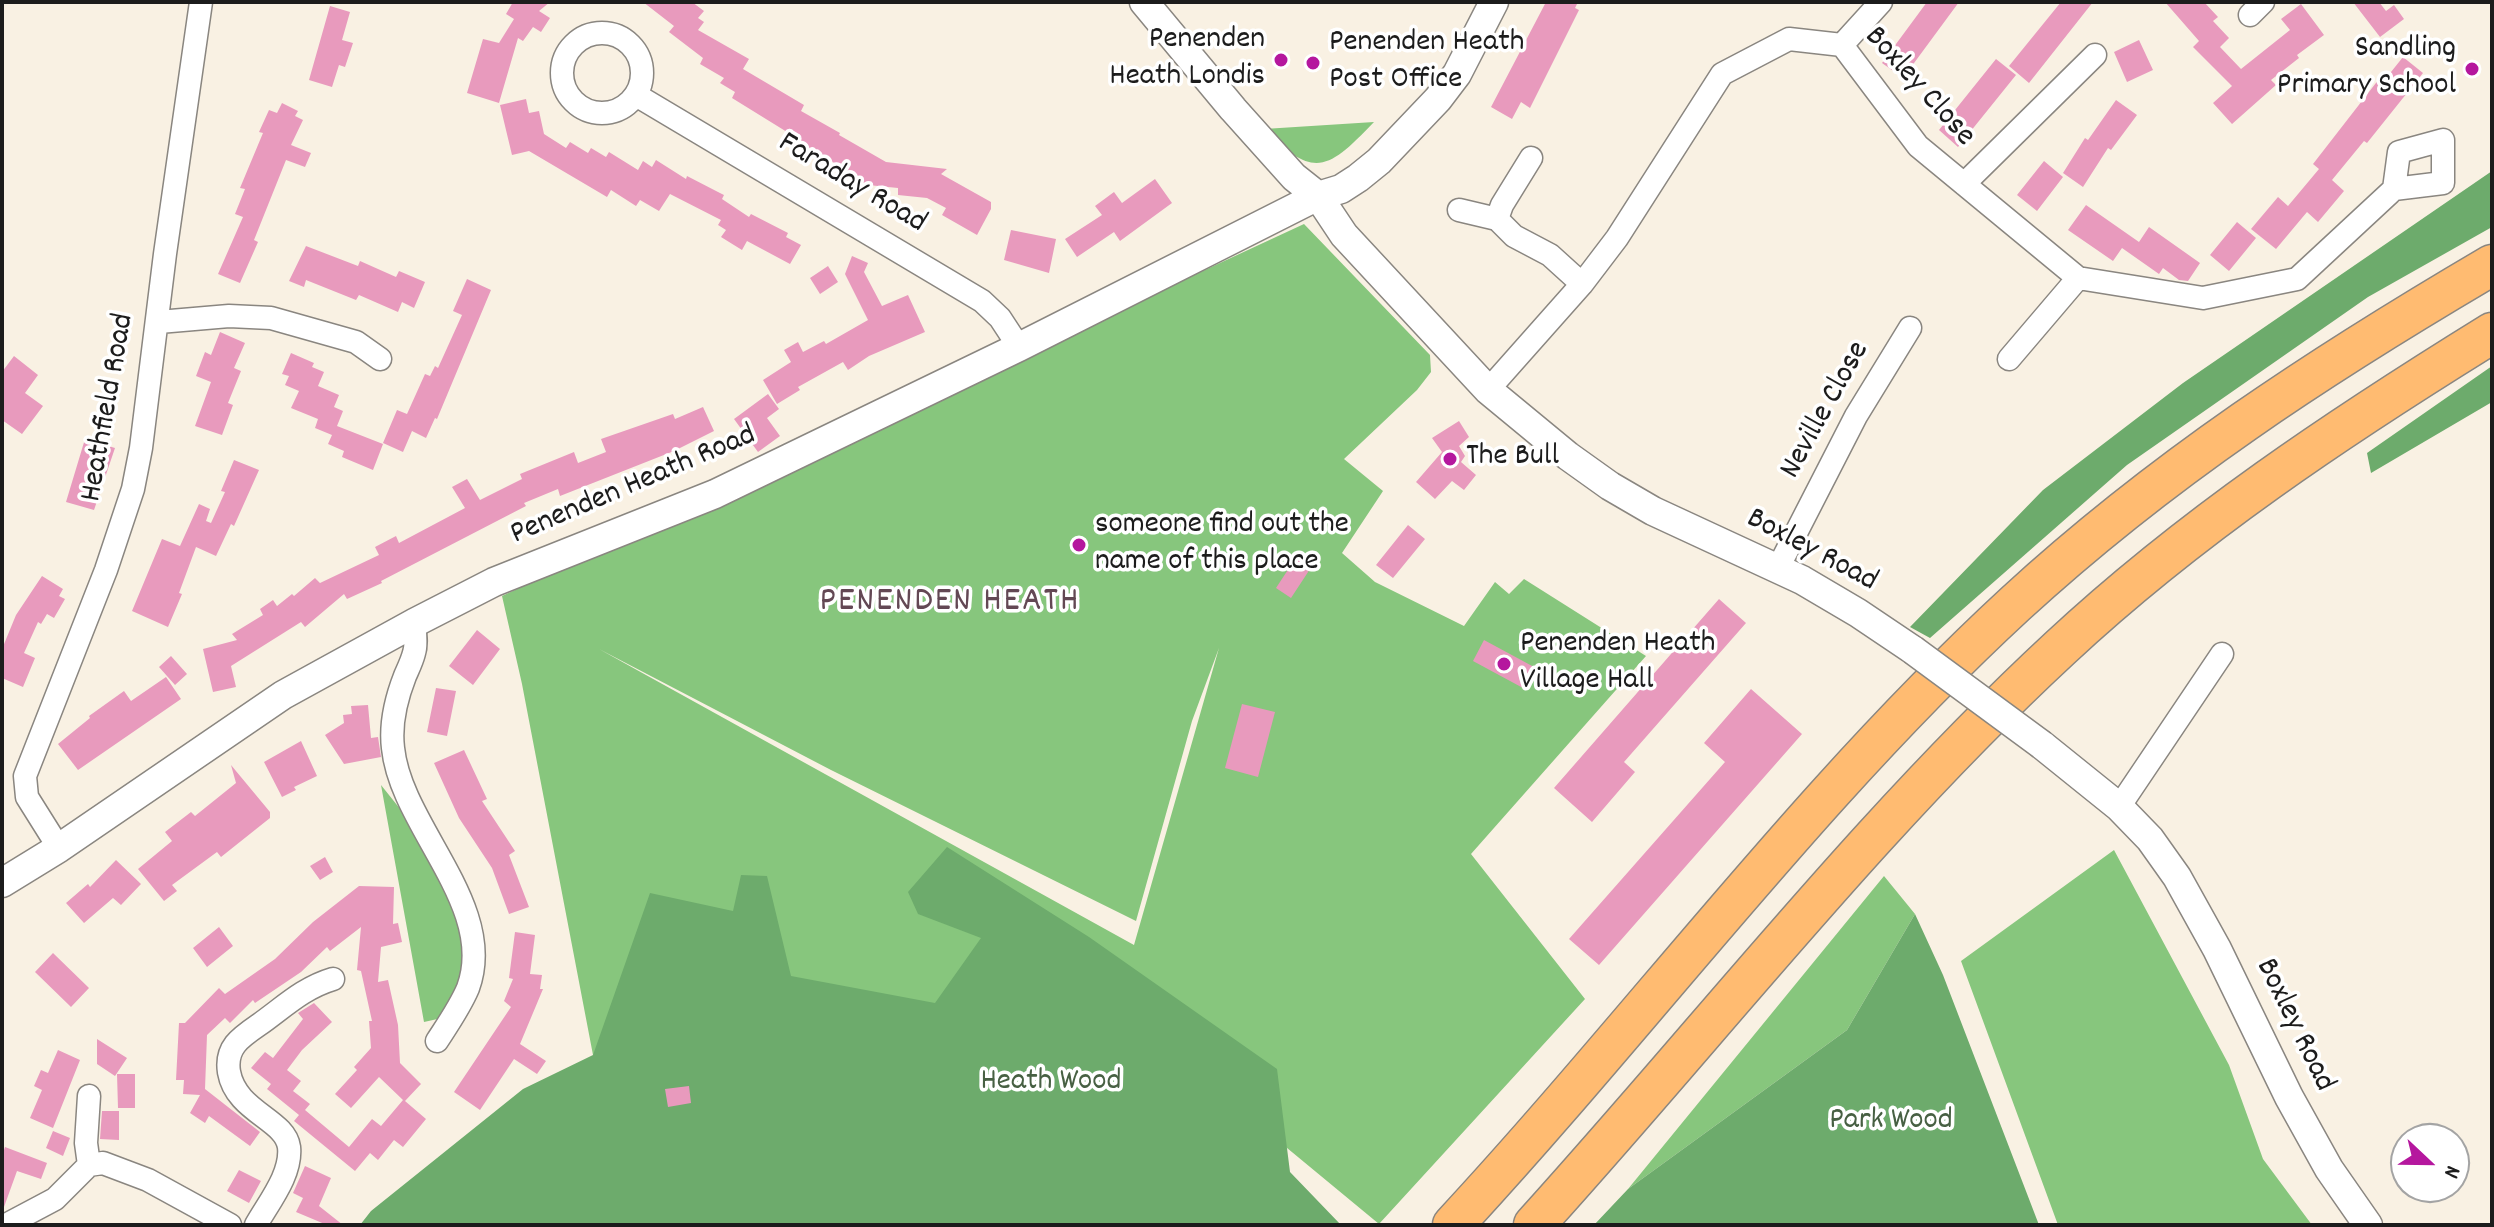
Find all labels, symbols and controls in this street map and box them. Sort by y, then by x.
street label: Boxley Close [1854,20,1982,156]
place label: Penenden Heath Londis [1109,23,1265,98]
place label: Penenden Heath Post Office [1329,26,1524,101]
place label: Sandling Primary School [2277,32,2456,107]
marker: Penenden Heath Londis [1272,51,1290,69]
marker: Penenden Heath Post Office [1304,54,1322,72]
marker: Sandling Primary School [2463,60,2481,78]
street label: Faraday Road [770,126,932,244]
street label: Heathfield Road [75,311,145,505]
street label: Neville Close [1774,336,1880,486]
street label: Penenden Heath Road [506,418,762,556]
place label: The Bull [1466,440,1559,478]
marker: The Bull [1441,450,1459,468]
street label: Boxley Road [1739,501,1883,603]
place label: someone find out the name of this place [1095,508,1349,583]
marker: someone find out the name of this place [1070,536,1088,554]
district label: PENENDEN HEATH [820,582,1080,626]
place label: Penenden Heath Village Hall [1520,627,1715,702]
marker: Penenden Heath Village Hall [1495,655,1513,673]
street label: Boxley Road [2244,953,2342,1099]
park label: Heath Wood [980,1065,1122,1103]
park label: Park Wood [1829,1104,1953,1142]
north arrow [2390,1123,2470,1203]
text: N [2434,1161,2467,1182]

